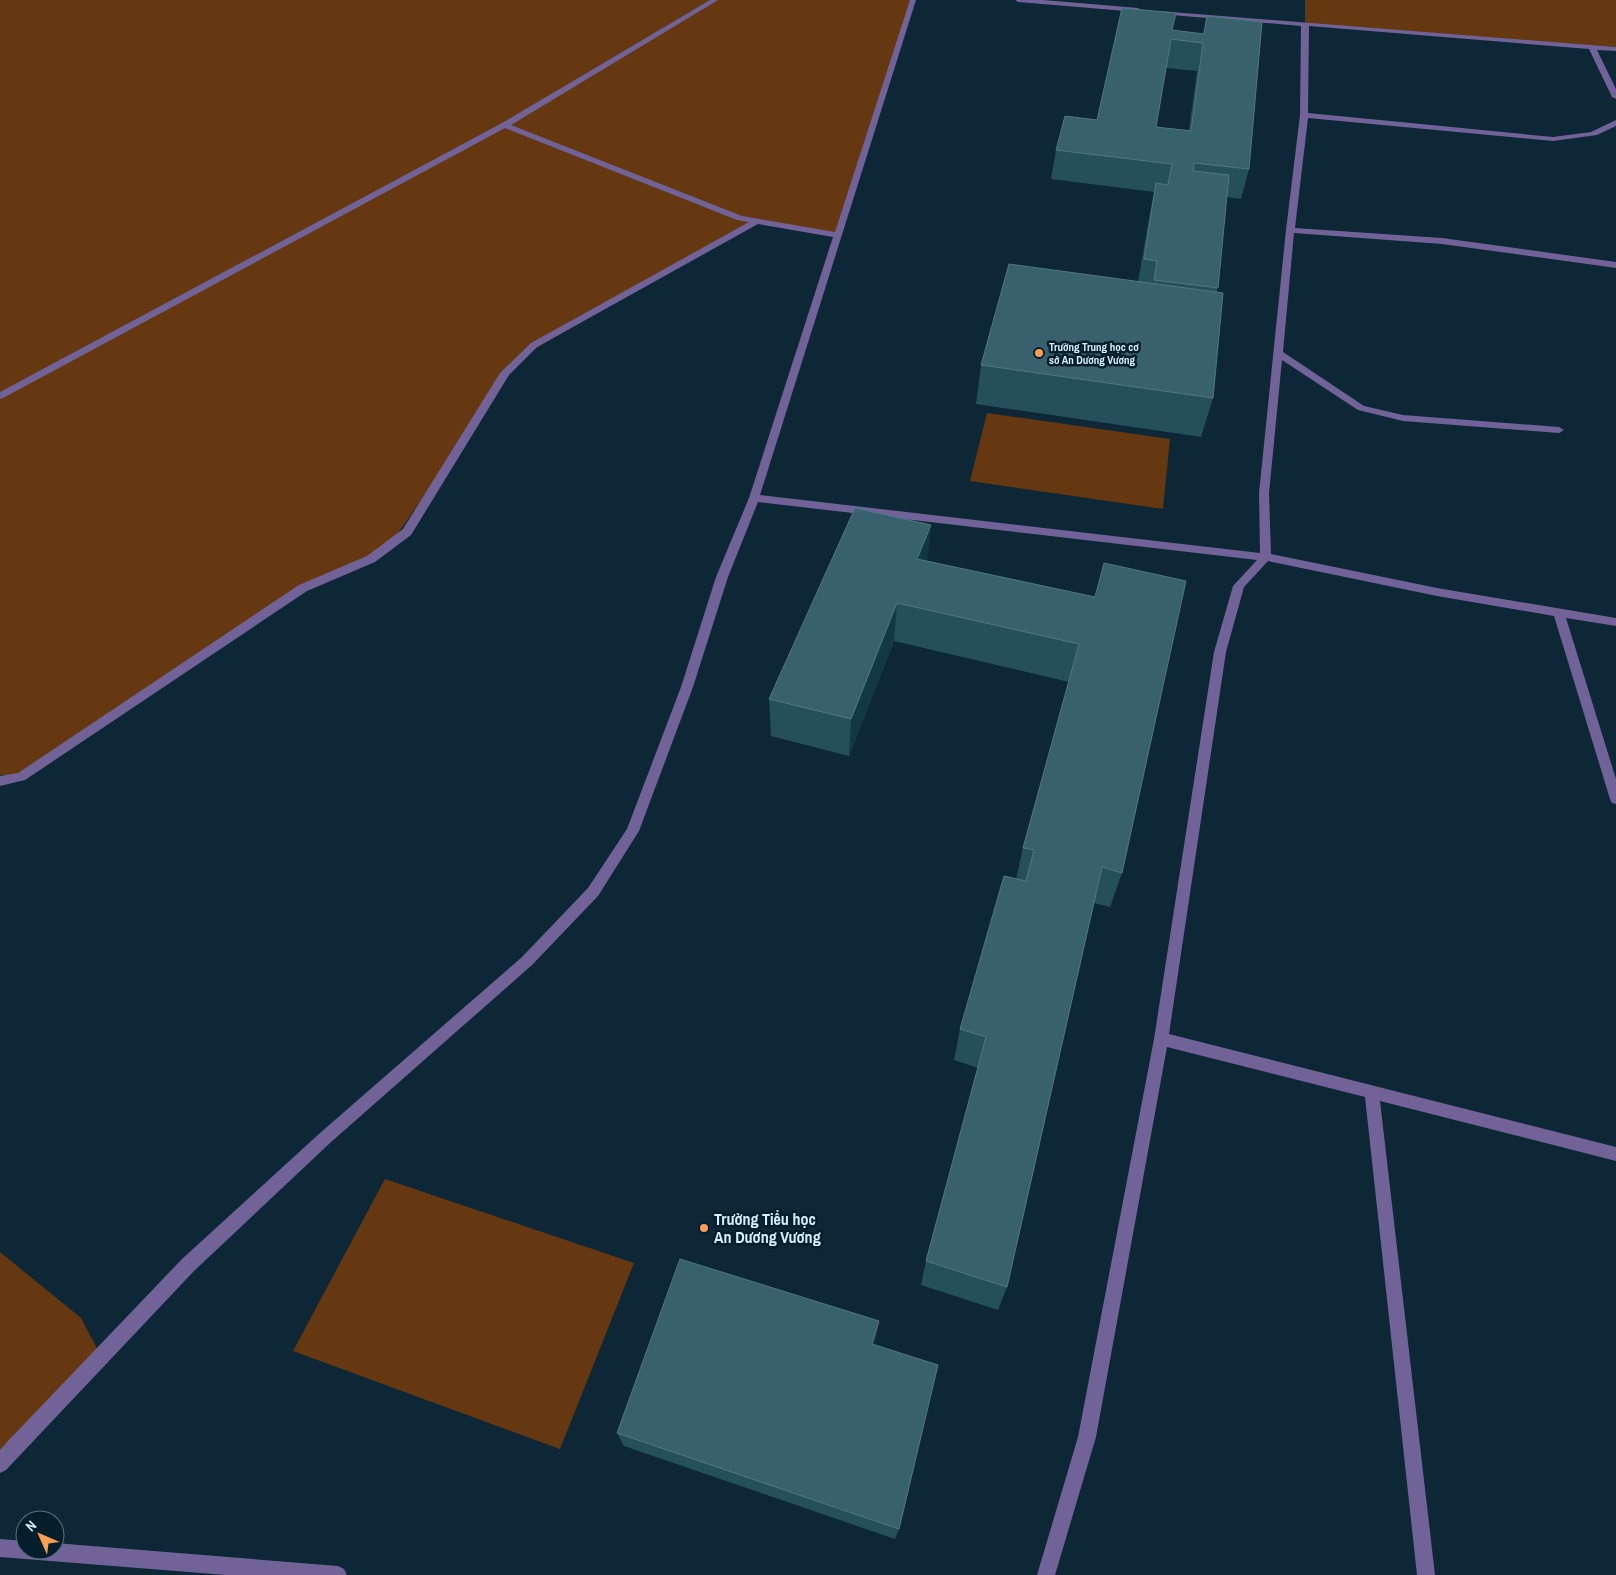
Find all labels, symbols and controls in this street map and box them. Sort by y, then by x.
place label: Trường Trung học cơ sở An Dương Vương [1049,340,1139,367]
marker: Trường Trung học cơ sở An Dương Vương [1033,347,1045,359]
place label: Trường Tiểu học An Dương Vương [714,1208,821,1248]
marker: Trường Tiểu học An Dương Vương [698,1222,710,1234]
north arrow [15,1510,65,1560]
text: N [22,1517,40,1535]

